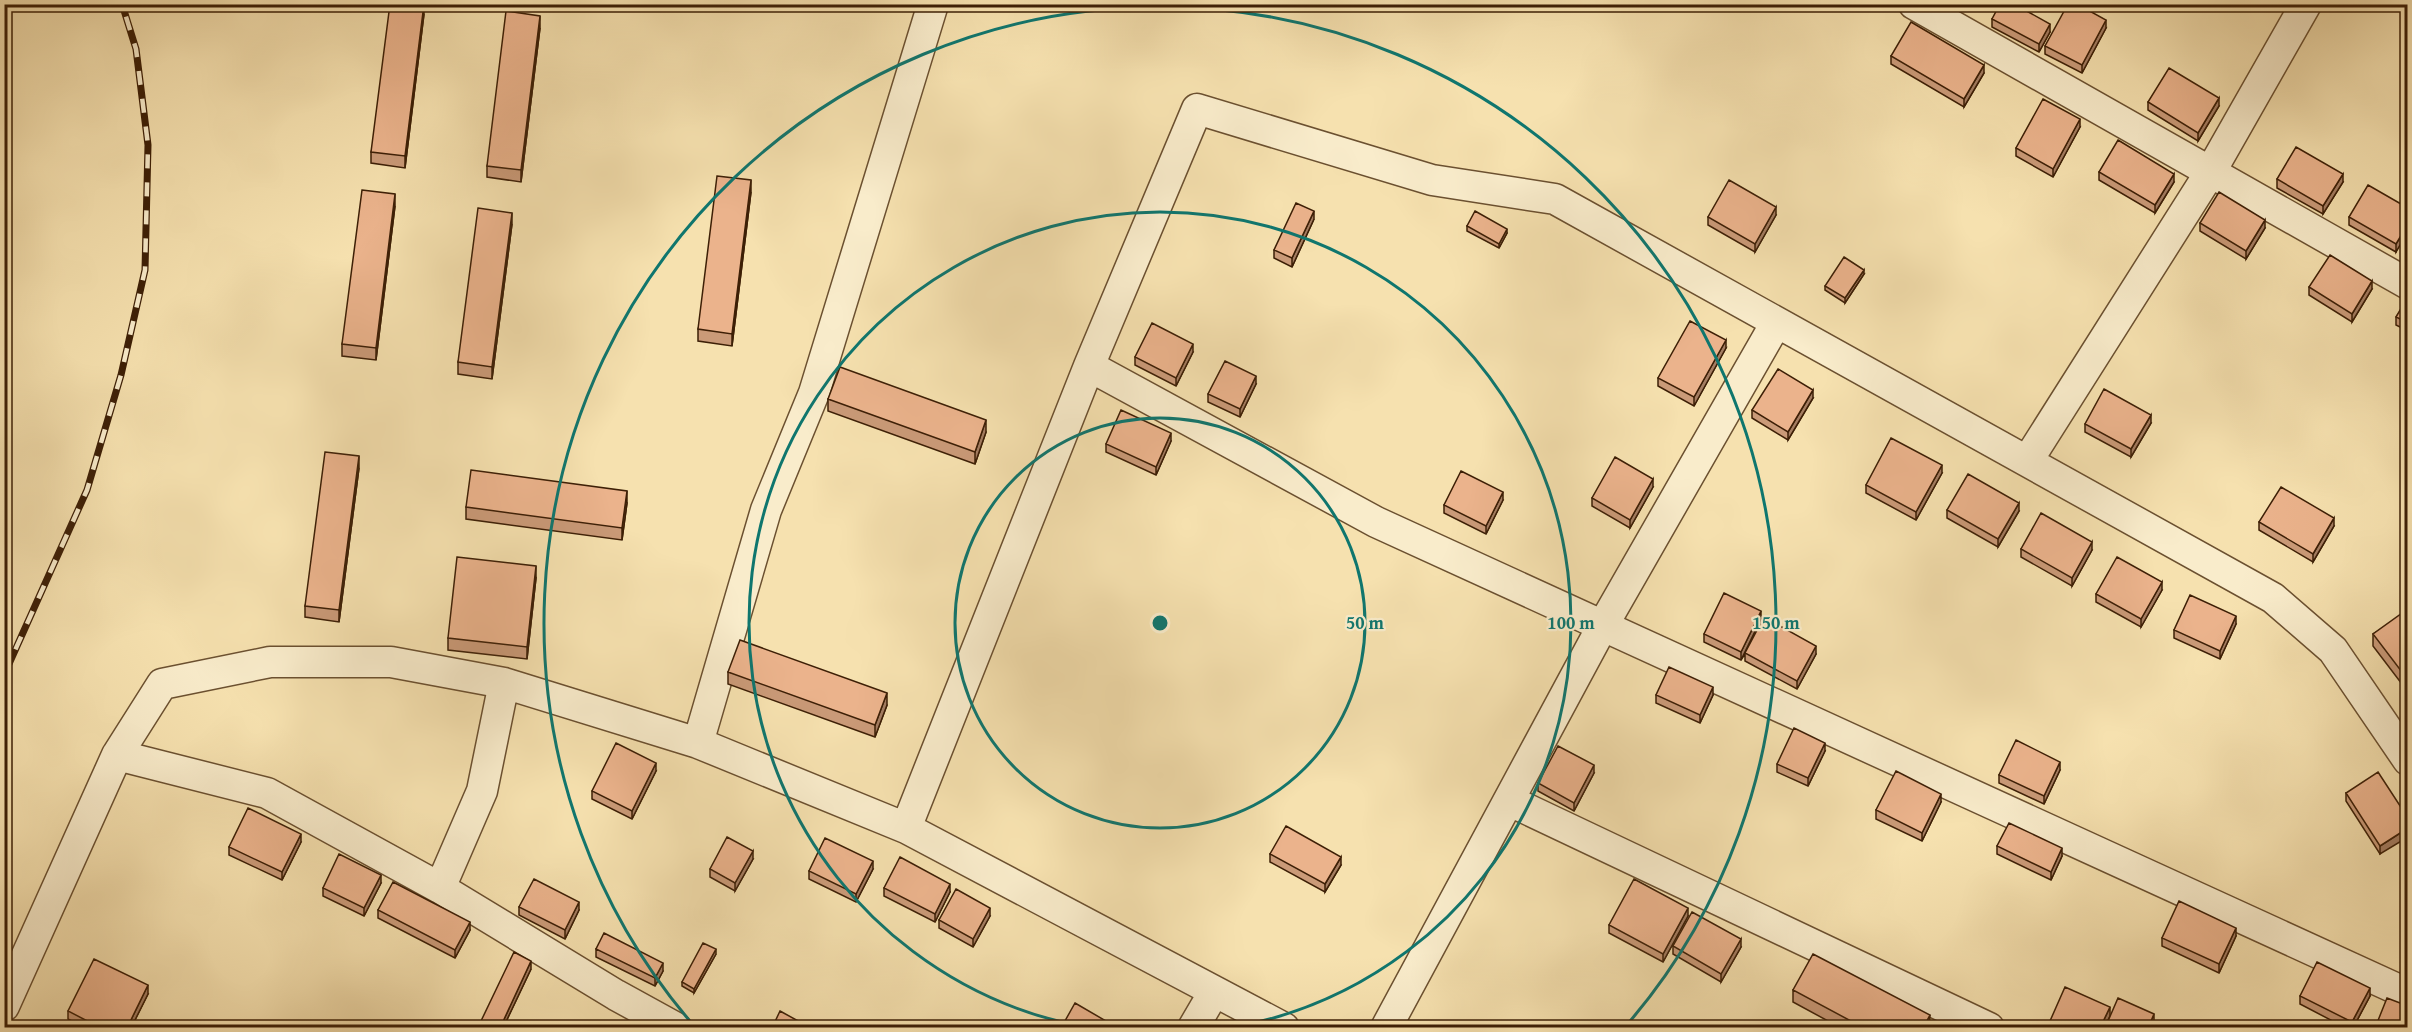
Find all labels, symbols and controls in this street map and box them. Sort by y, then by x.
text: 50 m [1346,609,1385,636]
text: 100 m [1547,609,1595,636]
text: 150 m [1752,609,1800,636]
centre of rings [1150,613,1170,633]

